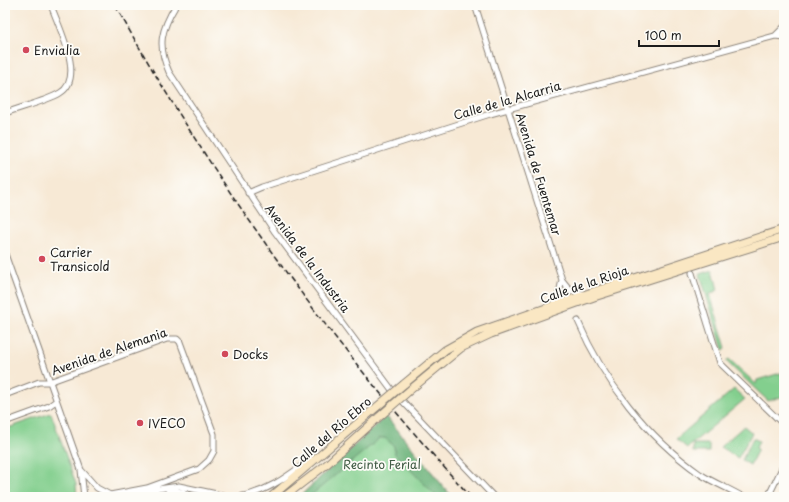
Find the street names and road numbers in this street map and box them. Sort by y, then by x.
street label: Calle de la Alcarria [451,76,563,124]
street label: Avenida de Fuentemar [512,110,566,238]
street label: Avenida de la Industria [261,200,355,317]
street label: Calle de la Rioja [537,260,631,308]
street label: Avenida de Alemania [49,323,170,379]
street label: Calle del Río Ebro [287,392,375,472]

